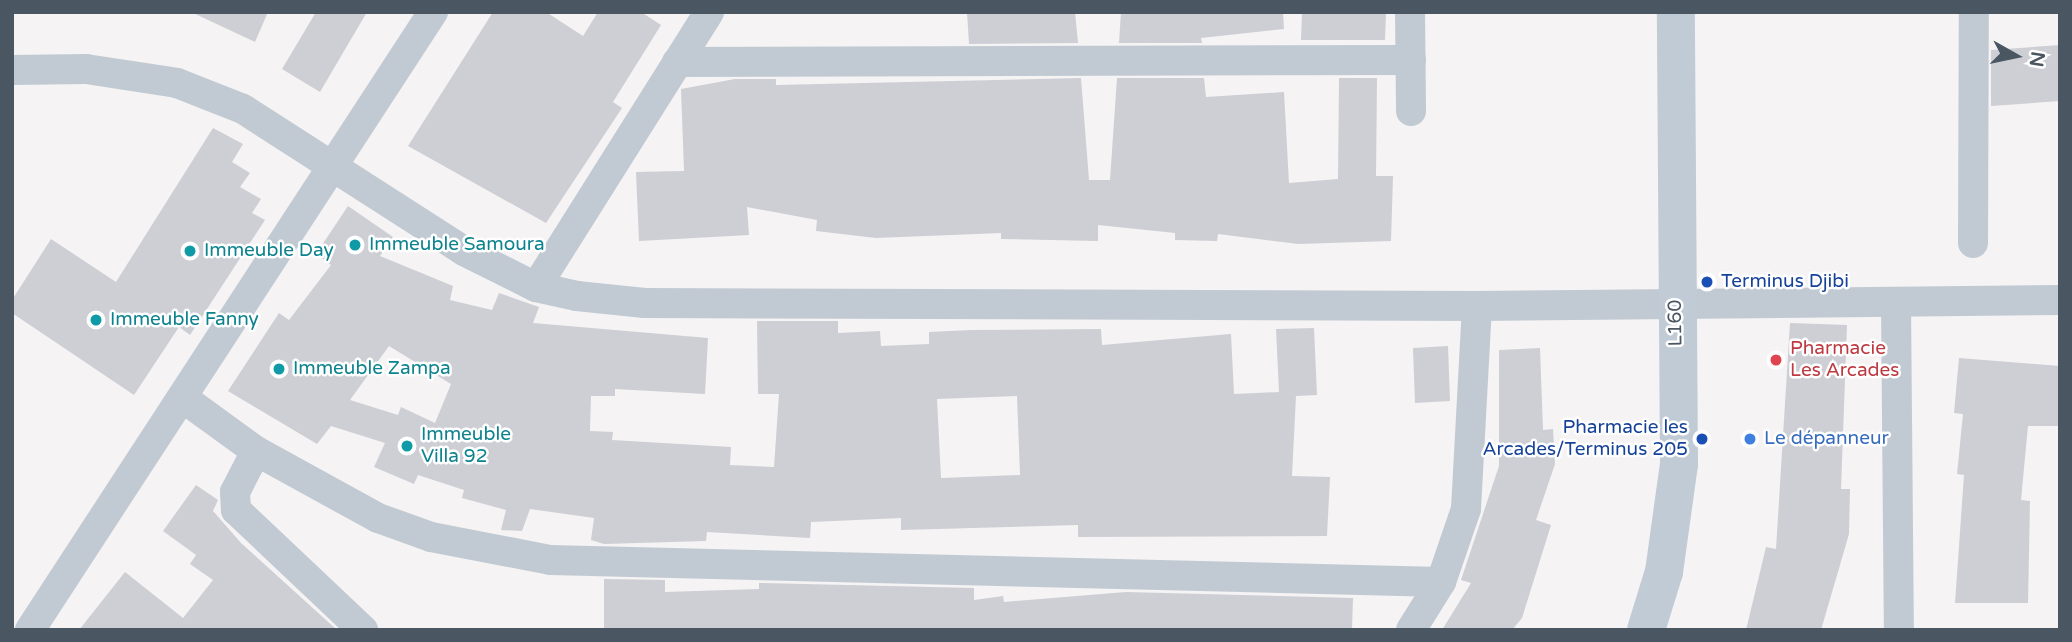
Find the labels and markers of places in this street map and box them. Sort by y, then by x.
place label: Immeuble Samoura [369,234,545,256]
marker: Immeuble Samoura [347,237,363,253]
place label: Immeuble Day [204,240,334,262]
marker: Immeuble Day [182,243,198,259]
place label: Terminus Djibi [1721,271,1849,293]
marker: Terminus Djibi [1699,274,1715,290]
place label: Immeuble Fanny [110,309,259,331]
marker: Immeuble Fanny [88,312,104,328]
place label: Pharmacie Les Arcades [1790,338,1899,382]
marker: Pharmacie Les Arcades [1768,352,1784,368]
place label: Immeuble Zampa [293,358,451,380]
marker: Immeuble Zampa [271,361,287,377]
place label: Pharmacie les Arcades/Terminus 205 [1482,417,1688,461]
place label: Immeuble Villa 92 [421,424,511,468]
place label: Le dépanneur [1764,428,1889,450]
marker: Pharmacie les Arcades/Terminus 205 [1694,431,1710,447]
marker: Le dépanneur [1742,431,1758,447]
marker: Immeuble Villa 92 [399,438,415,454]

